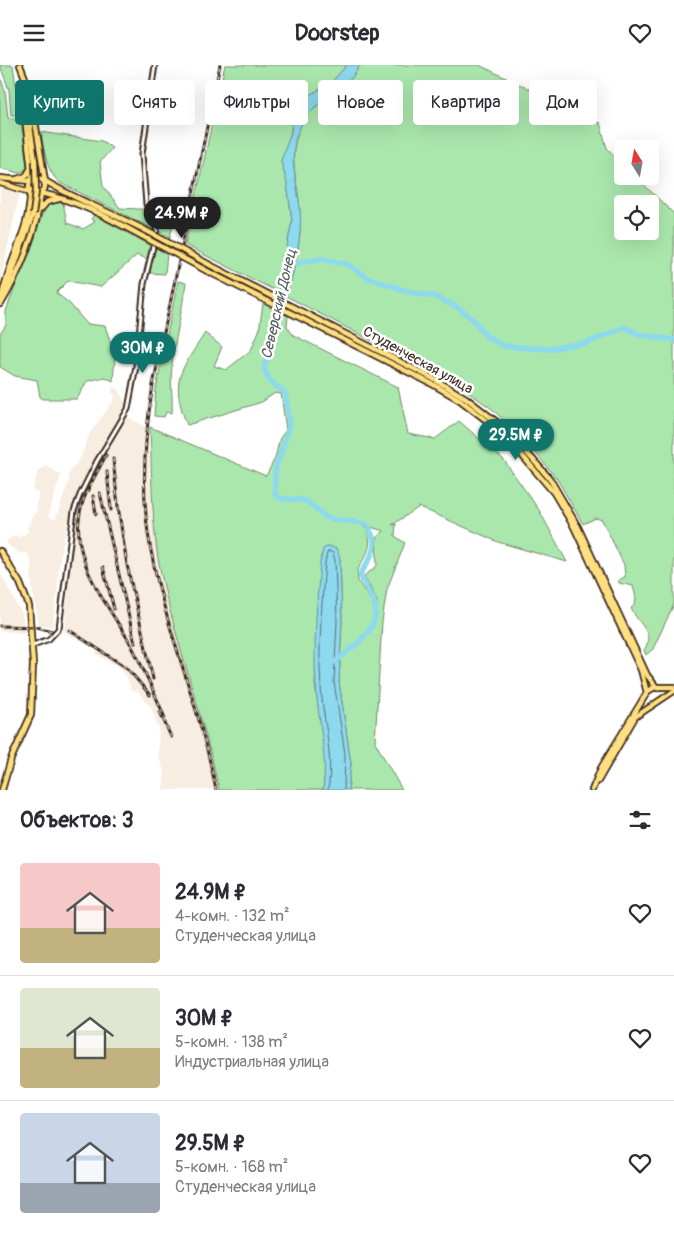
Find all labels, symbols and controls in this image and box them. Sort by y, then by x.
icon: menu [20,19,48,47]
text: Doorstep [294,19,380,47]
icon: heart [626,19,654,47]
chip: Купить [15,80,104,125]
chip: Снять [114,80,195,125]
chip: Фильтры [205,80,308,125]
chip: Новое [318,80,403,125]
chip: Квартира [413,80,519,125]
chip: Дом [529,80,597,125]
north arrow [614,140,659,185]
map controls [614,140,659,240]
button: locate [614,195,659,240]
pin: 24.9M ₽ [136,197,228,239]
text: 24.9M ₽ [155,203,209,223]
water label: Северский Донец [257,247,301,361]
street label: Студенческая улица [360,323,476,397]
pin: 30M ₽ [108,331,178,374]
text: 30M ₽ [121,338,165,358]
pin: 29.5M ₽ [470,419,562,461]
text: 29.5M ₽ [489,425,543,445]
icon: filters [626,806,654,834]
text: Объектов: 3 [20,807,134,834]
text: 24.9M ₽ [175,879,247,906]
icon: home [60,883,120,943]
icon: heart [626,899,654,927]
text: 4-комн. · 132 m² [175,906,289,926]
text: Студенческая улица [175,926,316,946]
text: 30M ₽ [175,1005,233,1032]
icon: home [60,1008,120,1068]
icon: heart [626,1024,654,1052]
text: 5-комн. · 138 m² [175,1032,288,1052]
text: Индустриальная улица [175,1052,329,1072]
text: 29.5M ₽ [175,1130,246,1157]
icon: home [60,1133,120,1193]
icon: heart [626,1149,654,1177]
text: 5-комн. · 168 m² [175,1157,288,1177]
text: Студенческая улица [175,1177,316,1197]

